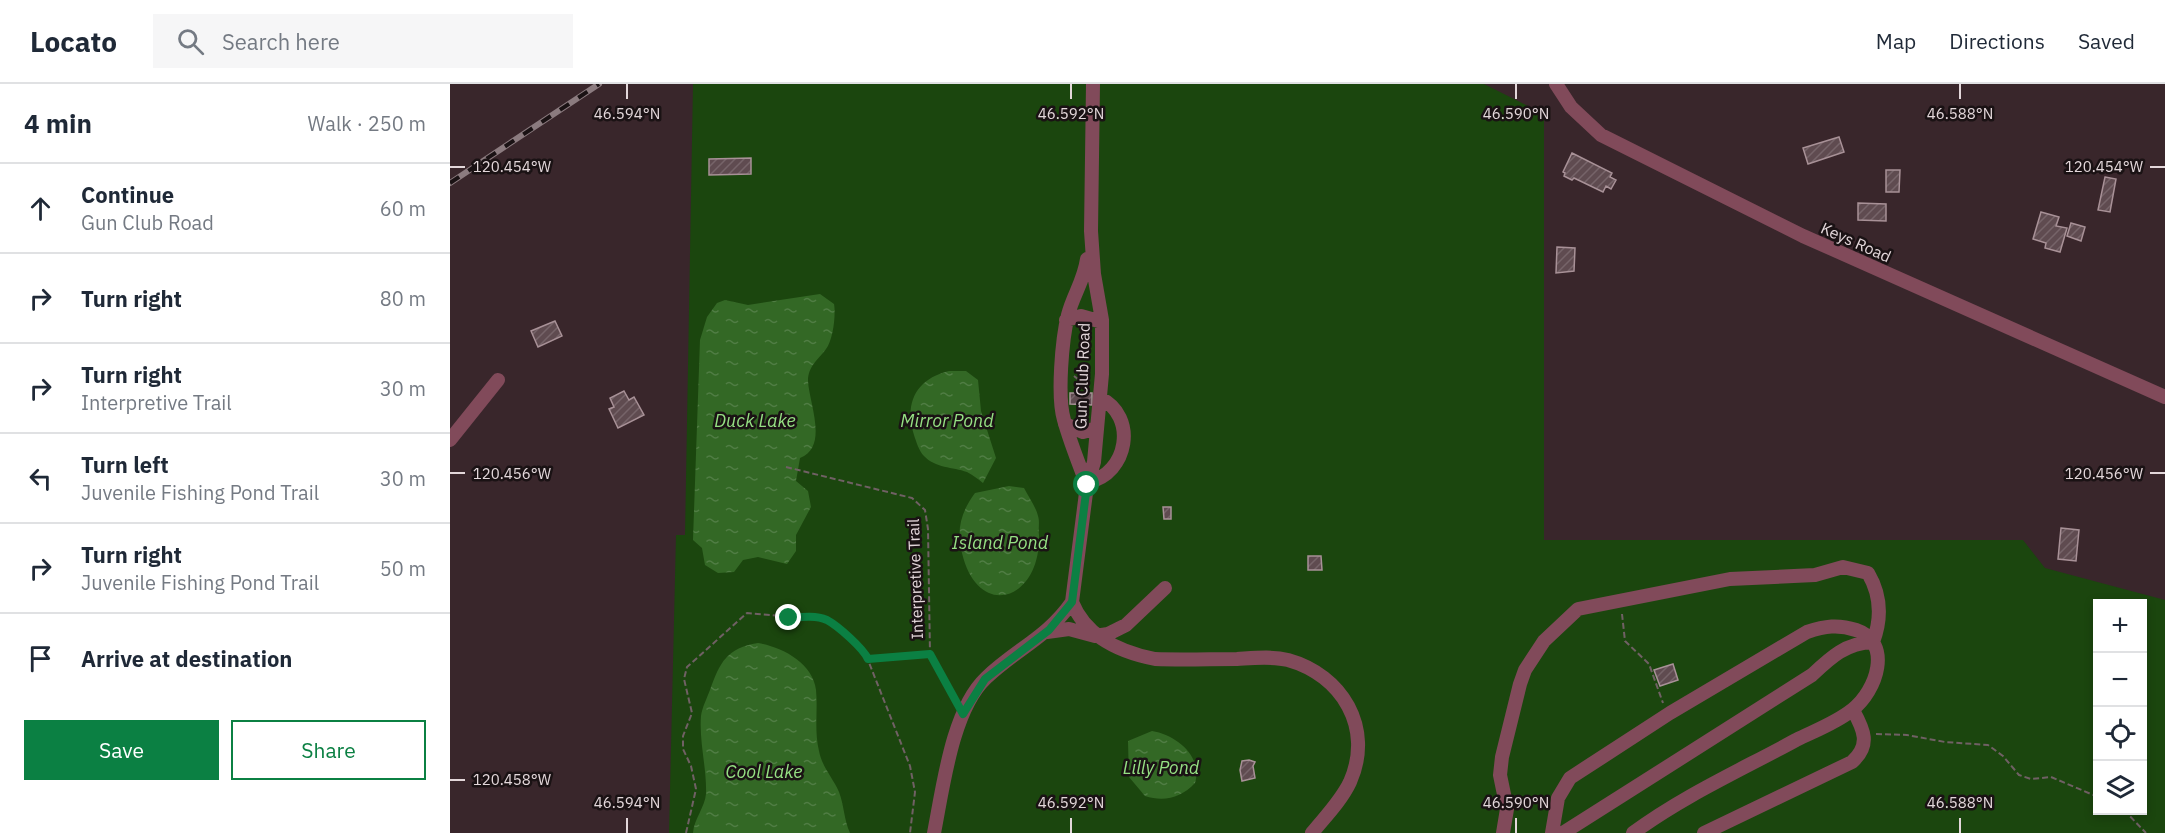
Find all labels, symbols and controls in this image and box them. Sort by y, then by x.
search box [153,14,573,68]
text: Locato [30,23,117,60]
icon: search [174,25,207,58]
text: Search here [222,27,340,56]
text: Map [1876,27,1916,55]
text: Directions [1949,27,2045,55]
text: Saved [2078,27,2135,55]
text: 46.594°N [594,104,660,123]
text: 46.592°N [1038,104,1104,123]
text: 46.590°N [1483,104,1549,123]
text: 46.588°N [1927,104,1993,123]
text: 4 min [24,106,92,140]
text: Walk · 250 m [308,110,426,137]
text: 120.454°W [473,157,552,176]
text: 120.454°W [2065,157,2144,176]
text: Continue [81,180,174,209]
icon: ahead [24,192,57,225]
text: 60 m [380,195,426,222]
text: Gun Club Road [81,209,214,236]
street label: Keys Road [1818,218,1894,266]
icon: right [24,282,57,315]
text: Turn right [81,284,182,313]
text: 80 m [380,285,426,312]
street label: Gun Club Road [1070,323,1094,429]
text: Turn right [81,360,182,389]
icon: right [24,372,57,405]
text: 30 m [380,375,426,402]
text: Interpretive Trail [81,389,232,416]
water label: Duck Lake [714,409,796,432]
water label: Mirror Pond [900,409,994,432]
text: Turn left [81,450,169,479]
icon: left [24,462,57,495]
text: 120.456°W [473,464,552,483]
text: 120.456°W [2065,464,2144,483]
text: 30 m [380,465,426,492]
route start [1073,471,1099,497]
text: Juvenile Fishing Pond Trail [81,479,319,506]
street label: Interpretive Trail [903,518,927,640]
water label: Island Pond [952,531,1049,554]
text: Turn right [81,540,182,569]
icon: right [24,552,57,585]
text: 50 m [380,555,426,582]
text: Juvenile Fishing Pond Trail [81,569,319,596]
map controls [2093,599,2147,815]
button: + [2093,599,2147,653]
route end [775,604,801,630]
icon: arrive [24,642,57,675]
text: Arrive at destination [81,644,292,673]
button: − [2093,653,2147,707]
button: locate [2093,707,2147,761]
button: Save [24,720,219,780]
button: Share [231,720,426,780]
water label: Lilly Pond [1123,756,1200,779]
water label: Cool Lake [726,760,802,783]
button: layers [2093,761,2147,815]
text: 120.458°W [473,770,552,789]
text: 46.594°N [594,793,660,812]
text: 46.592°N [1038,793,1104,812]
text: 46.590°N [1483,793,1549,812]
text: 46.588°N [1927,793,1993,812]

